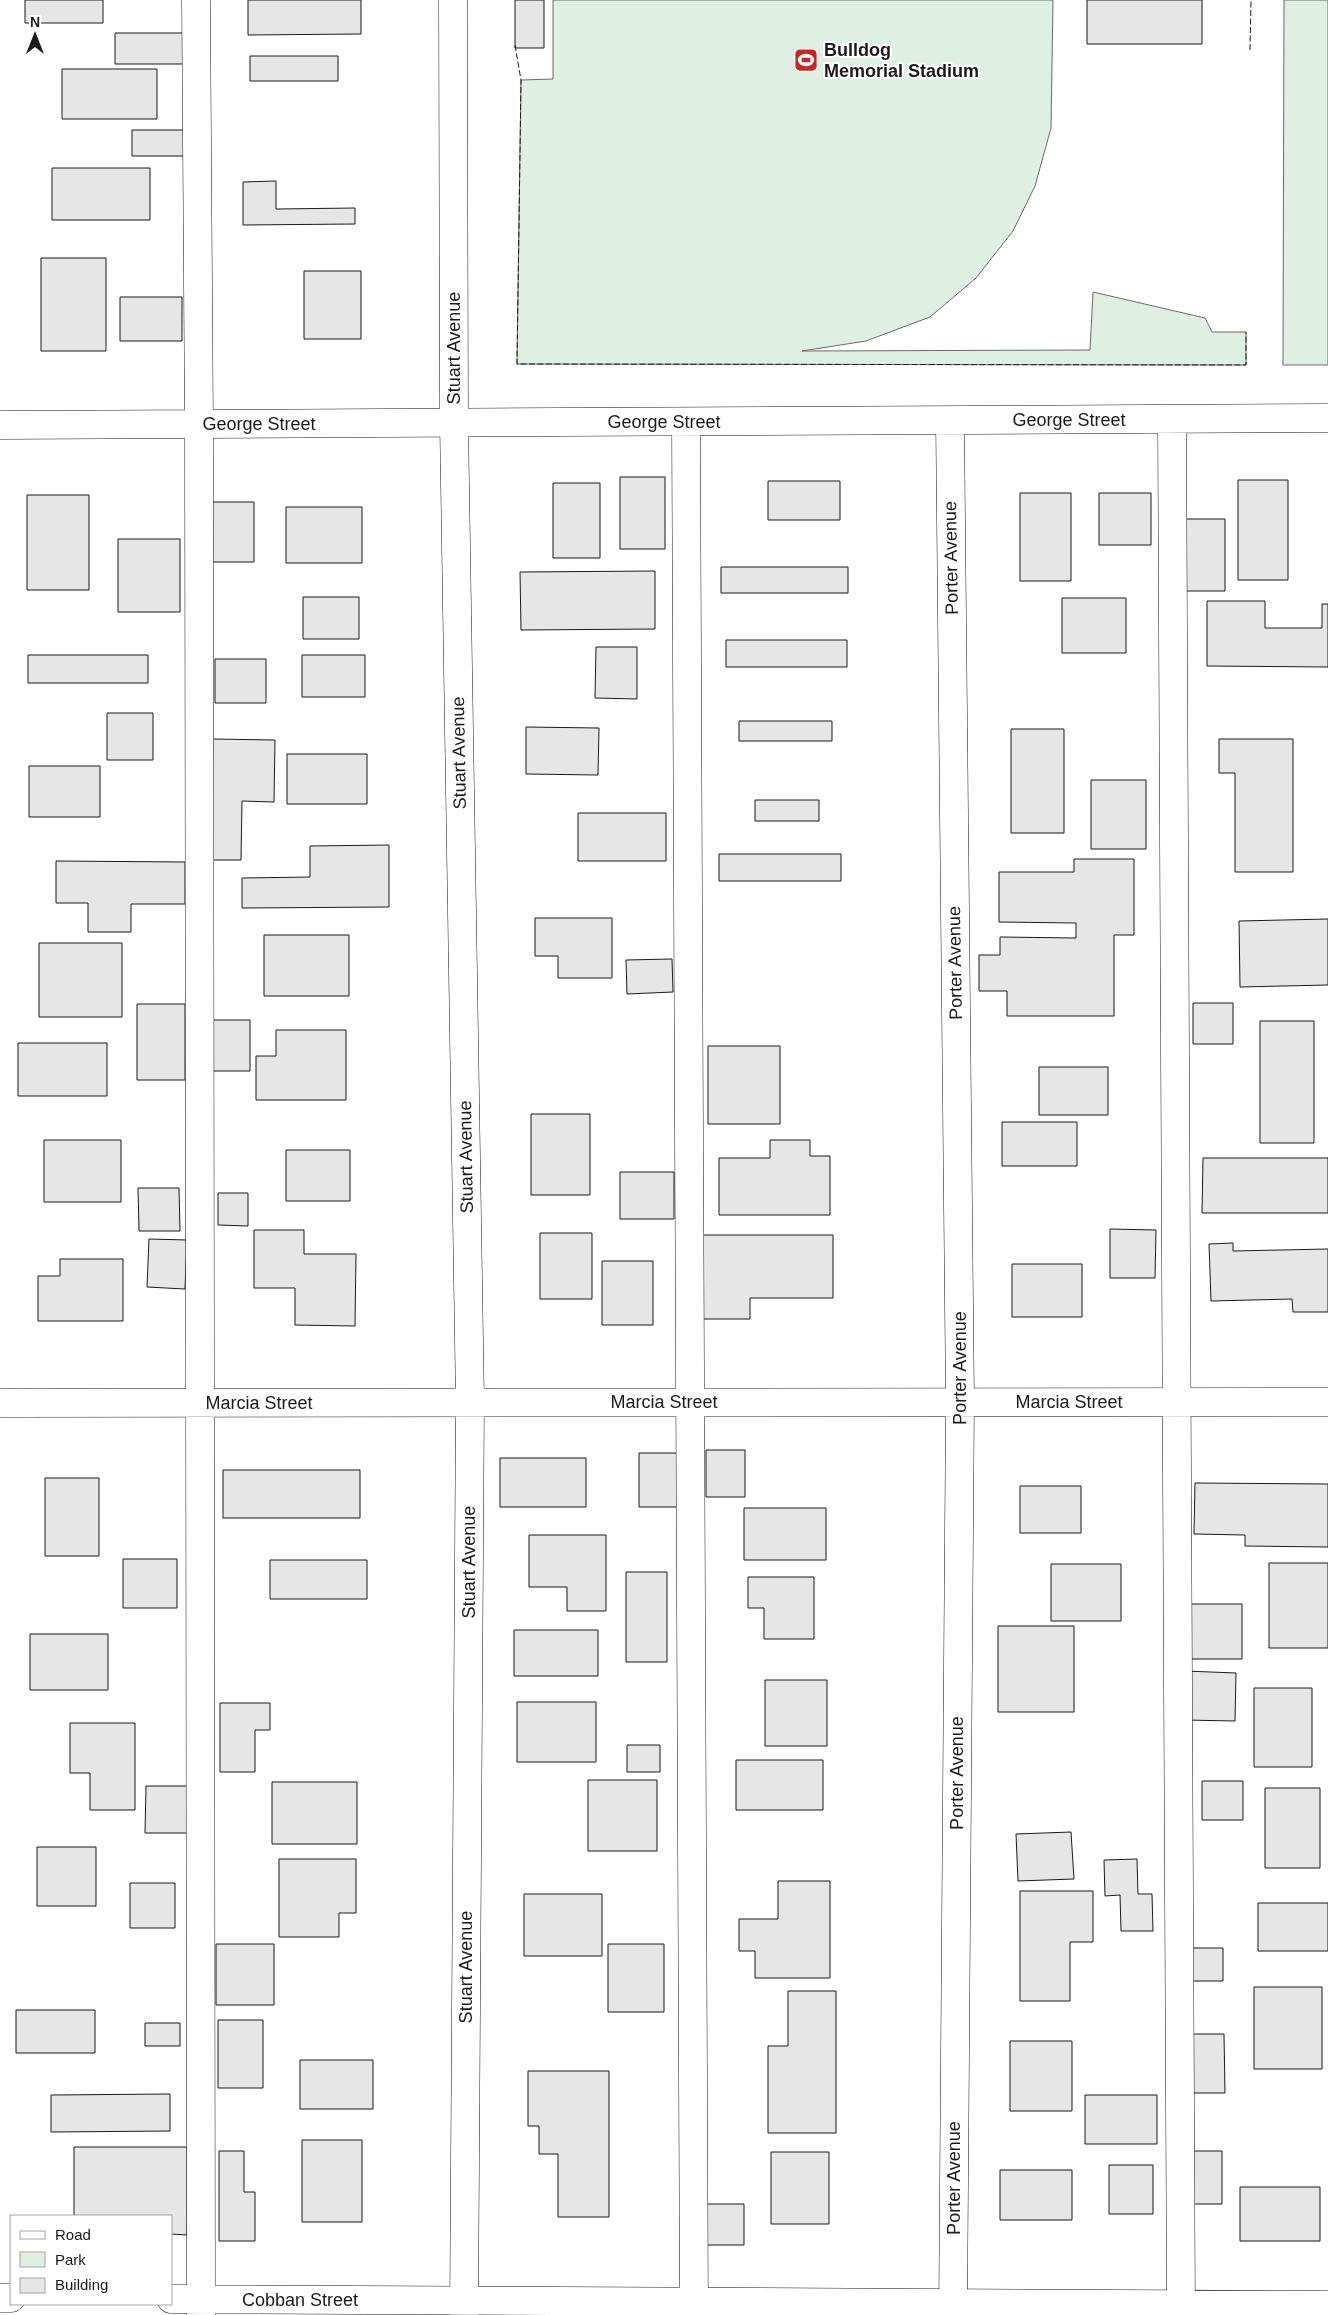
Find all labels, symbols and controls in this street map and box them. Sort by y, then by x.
north arrow [10,10,60,60]
text: N [30,14,40,30]
place label: Bulldog Memorial Stadium [824,40,979,81]
sports icon: Bulldog Memorial Stadium [793,47,819,73]
street label: Stuart Avenue [444,292,464,404]
street label: George Street [1012,410,1126,430]
street label: George Street [607,412,721,432]
street label: George Street [202,414,316,434]
street label: Porter Avenue [940,501,962,615]
street label: Stuart Avenue [448,696,470,810]
street label: Porter Avenue [944,906,966,1020]
street label: Stuart Avenue [455,1100,477,1214]
street label: Porter Avenue [950,1311,970,1425]
street label: Marcia Street [610,1392,718,1412]
street label: Marcia Street [1015,1392,1123,1412]
street label: Marcia Street [205,1393,313,1413]
street label: Stuart Avenue [459,1506,479,1618]
street label: Porter Avenue [947,1716,967,1830]
street label: Stuart Avenue [456,1911,476,2023]
street label: Porter Avenue [944,2121,964,2235]
legend [10,2215,172,2305]
text: Road [55,2226,91,2243]
text: Park [55,2251,86,2268]
text: Building [55,2276,108,2293]
street label: Cobban Street [242,2290,358,2310]

